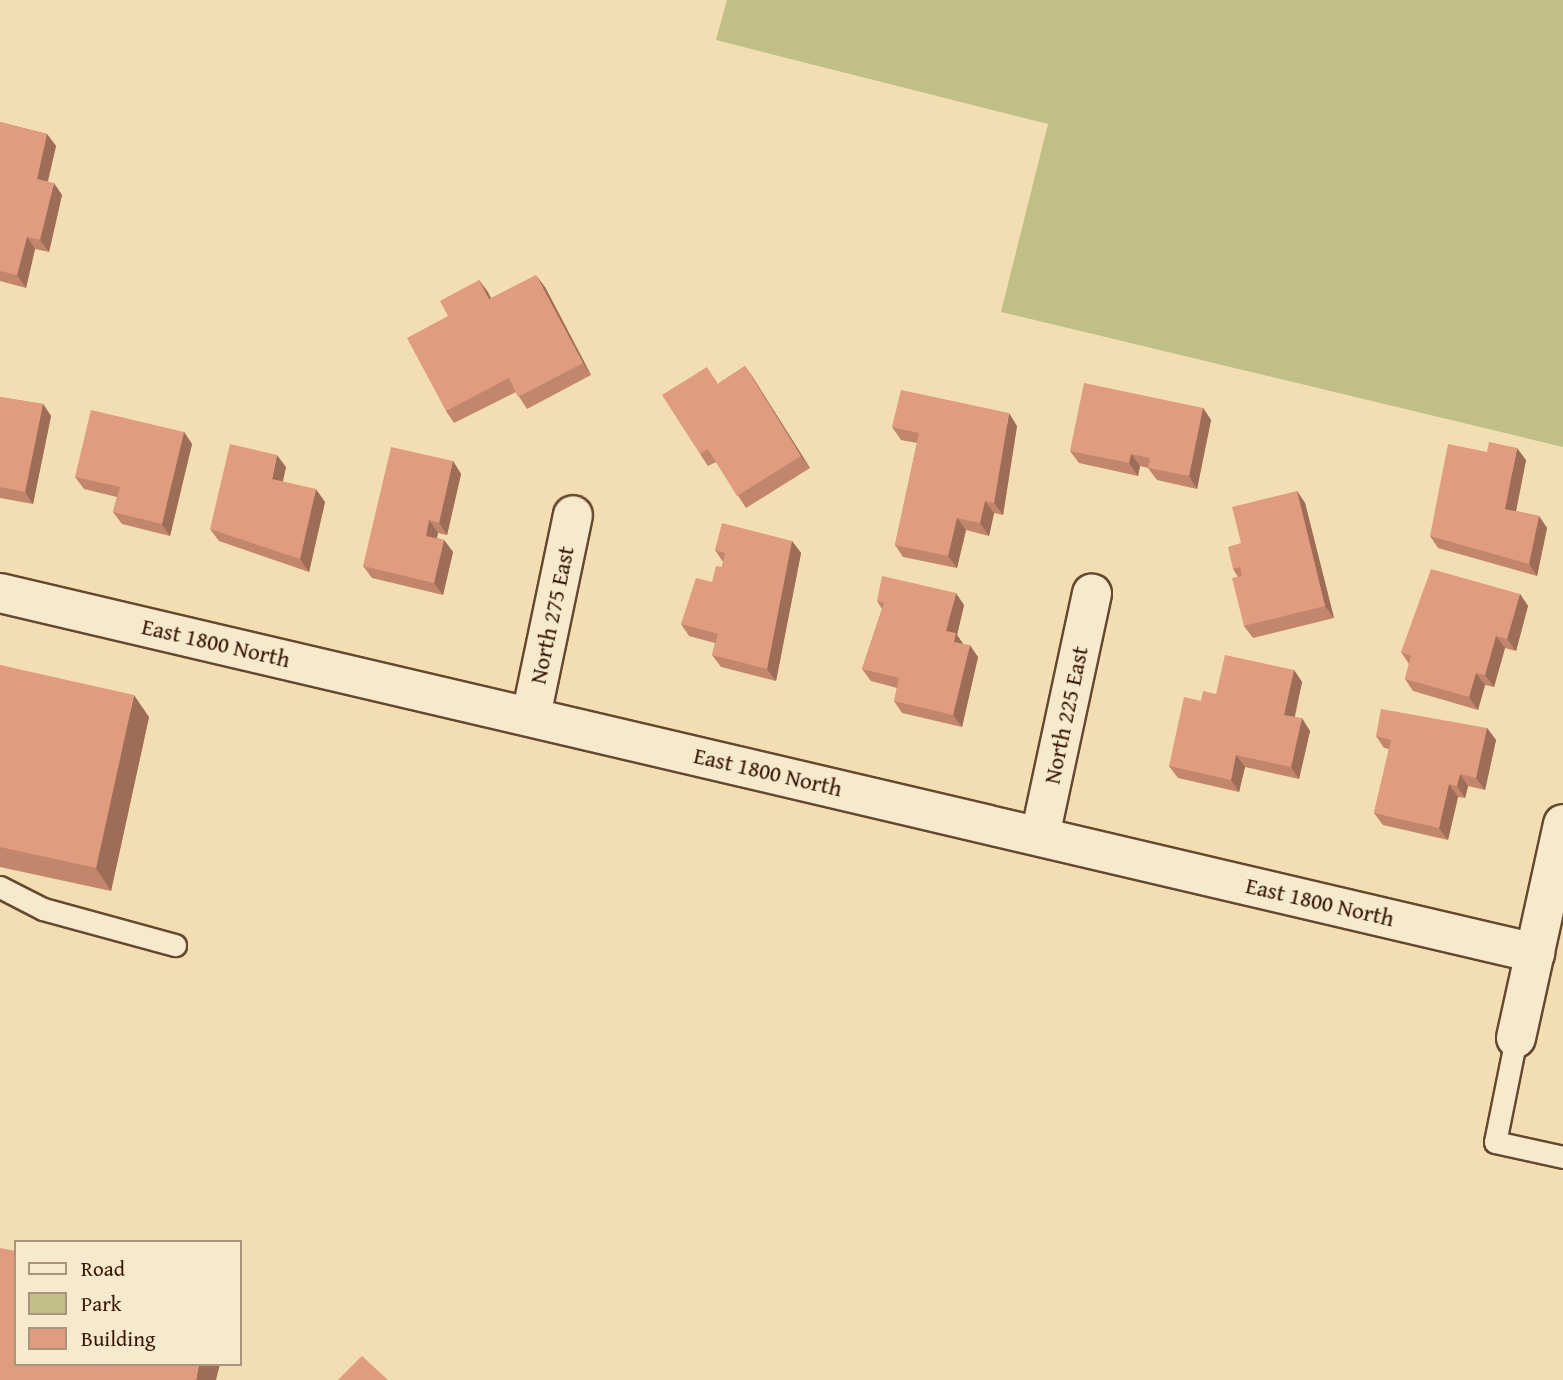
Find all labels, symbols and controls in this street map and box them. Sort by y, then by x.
street label: North 275 East [524,543,580,687]
street label: East 1800 North [139,613,293,673]
street label: North 225 East [1038,643,1094,787]
street label: East 1800 North [691,742,845,802]
street label: East 1800 North [1243,872,1397,932]
legend [14,1240,242,1366]
text: Road [81,1253,125,1284]
text: Park [81,1288,122,1319]
text: Building [81,1323,155,1354]

